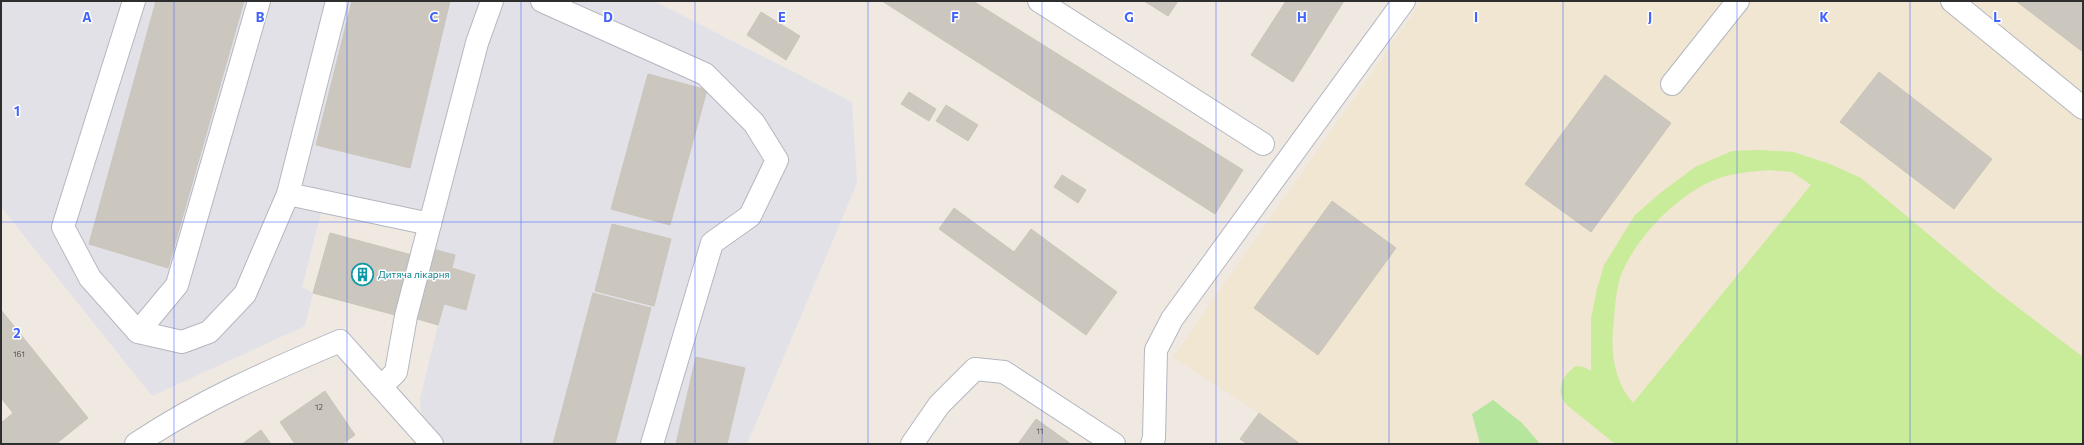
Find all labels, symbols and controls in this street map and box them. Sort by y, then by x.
text: A [82,9,92,25]
text: B [256,9,265,25]
text: C [430,9,439,25]
text: D [603,9,613,25]
text: E [778,9,786,25]
text: F [951,9,959,25]
text: G [1124,9,1134,25]
text: H [1297,9,1307,25]
text: I [1474,9,1478,25]
text: J [1648,9,1652,25]
text: K [1819,9,1829,25]
text: L [1993,9,2001,25]
text: 1 [14,103,20,119]
building icon: Дитяча лікарня [350,261,376,287]
place label: Дитяча лікарня [378,268,450,280]
text: 2 [13,325,21,341]
house number: 161 [13,349,25,359]
house number: 12 [315,402,323,412]
house number: 11 [1037,426,1043,436]

